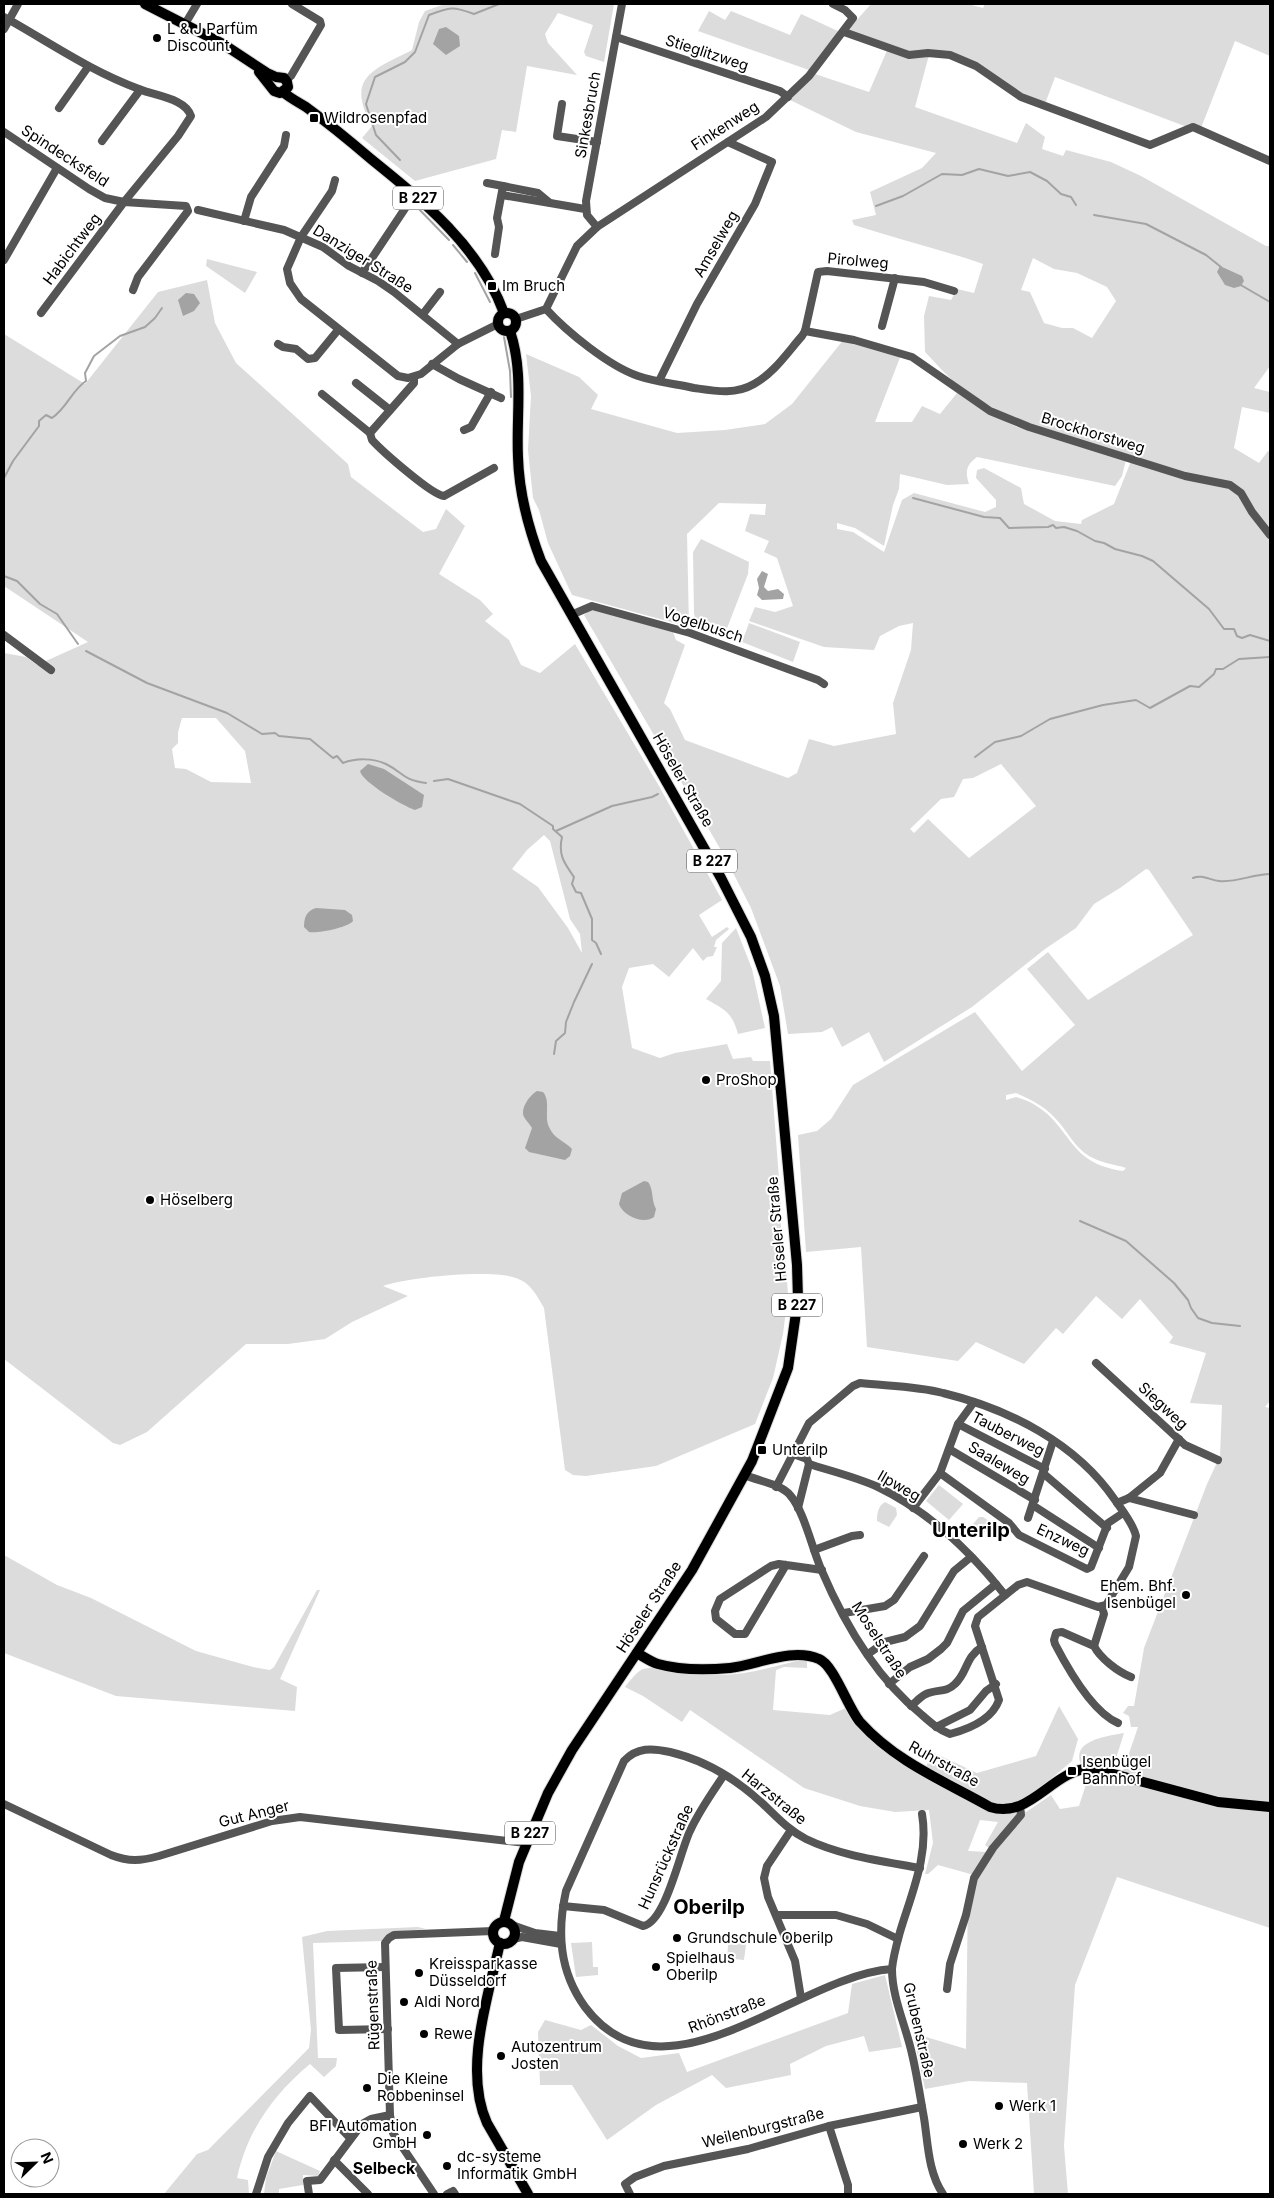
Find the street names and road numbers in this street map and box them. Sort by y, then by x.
street label: Stieglitzweg [663,30,751,75]
street label: Sinkesbruch [571,70,604,160]
street label: Finkenweg [687,97,762,154]
street label: Spindecksfeld [18,120,113,191]
road number: B 227 [393,187,443,210]
street label: Amselweg [689,207,742,280]
street label: Habichtweg [38,209,105,288]
street label: Danziger Straße [310,220,417,297]
street label: Pirolweg [827,248,889,273]
street label: Brockhorstweg [1039,408,1147,457]
street label: Vogelbusch [660,603,746,646]
street label: Höseler Straße [649,729,718,830]
road number: B 227 [687,849,737,872]
street label: Höseler Straße [762,1176,791,1282]
road number: B 227 [772,1294,822,1316]
street label: Siegweg [1134,1378,1192,1433]
street label: Tauberweg [968,1407,1048,1460]
street label: Saaleweg [965,1437,1034,1488]
street label: Ilpweg [874,1466,924,1505]
street label: Enzweg [1034,1519,1093,1560]
street label: Höseler Straße [612,1557,685,1656]
street label: Moselstraße [848,1598,911,1682]
street label: Ruhrstraße [906,1736,983,1791]
street label: Harzstraße [738,1765,811,1829]
street label: Gut Anger [217,1796,291,1831]
street label: Hunsrückstraße [634,1801,697,1912]
road number: B 227 [505,1822,555,1845]
street label: Rügenstraße [361,1960,384,2050]
street label: Grubenstraße [899,1980,940,2079]
street label: Rhönstraße [685,1990,768,2037]
street label: Weilenburgstraße [700,2103,826,2152]

